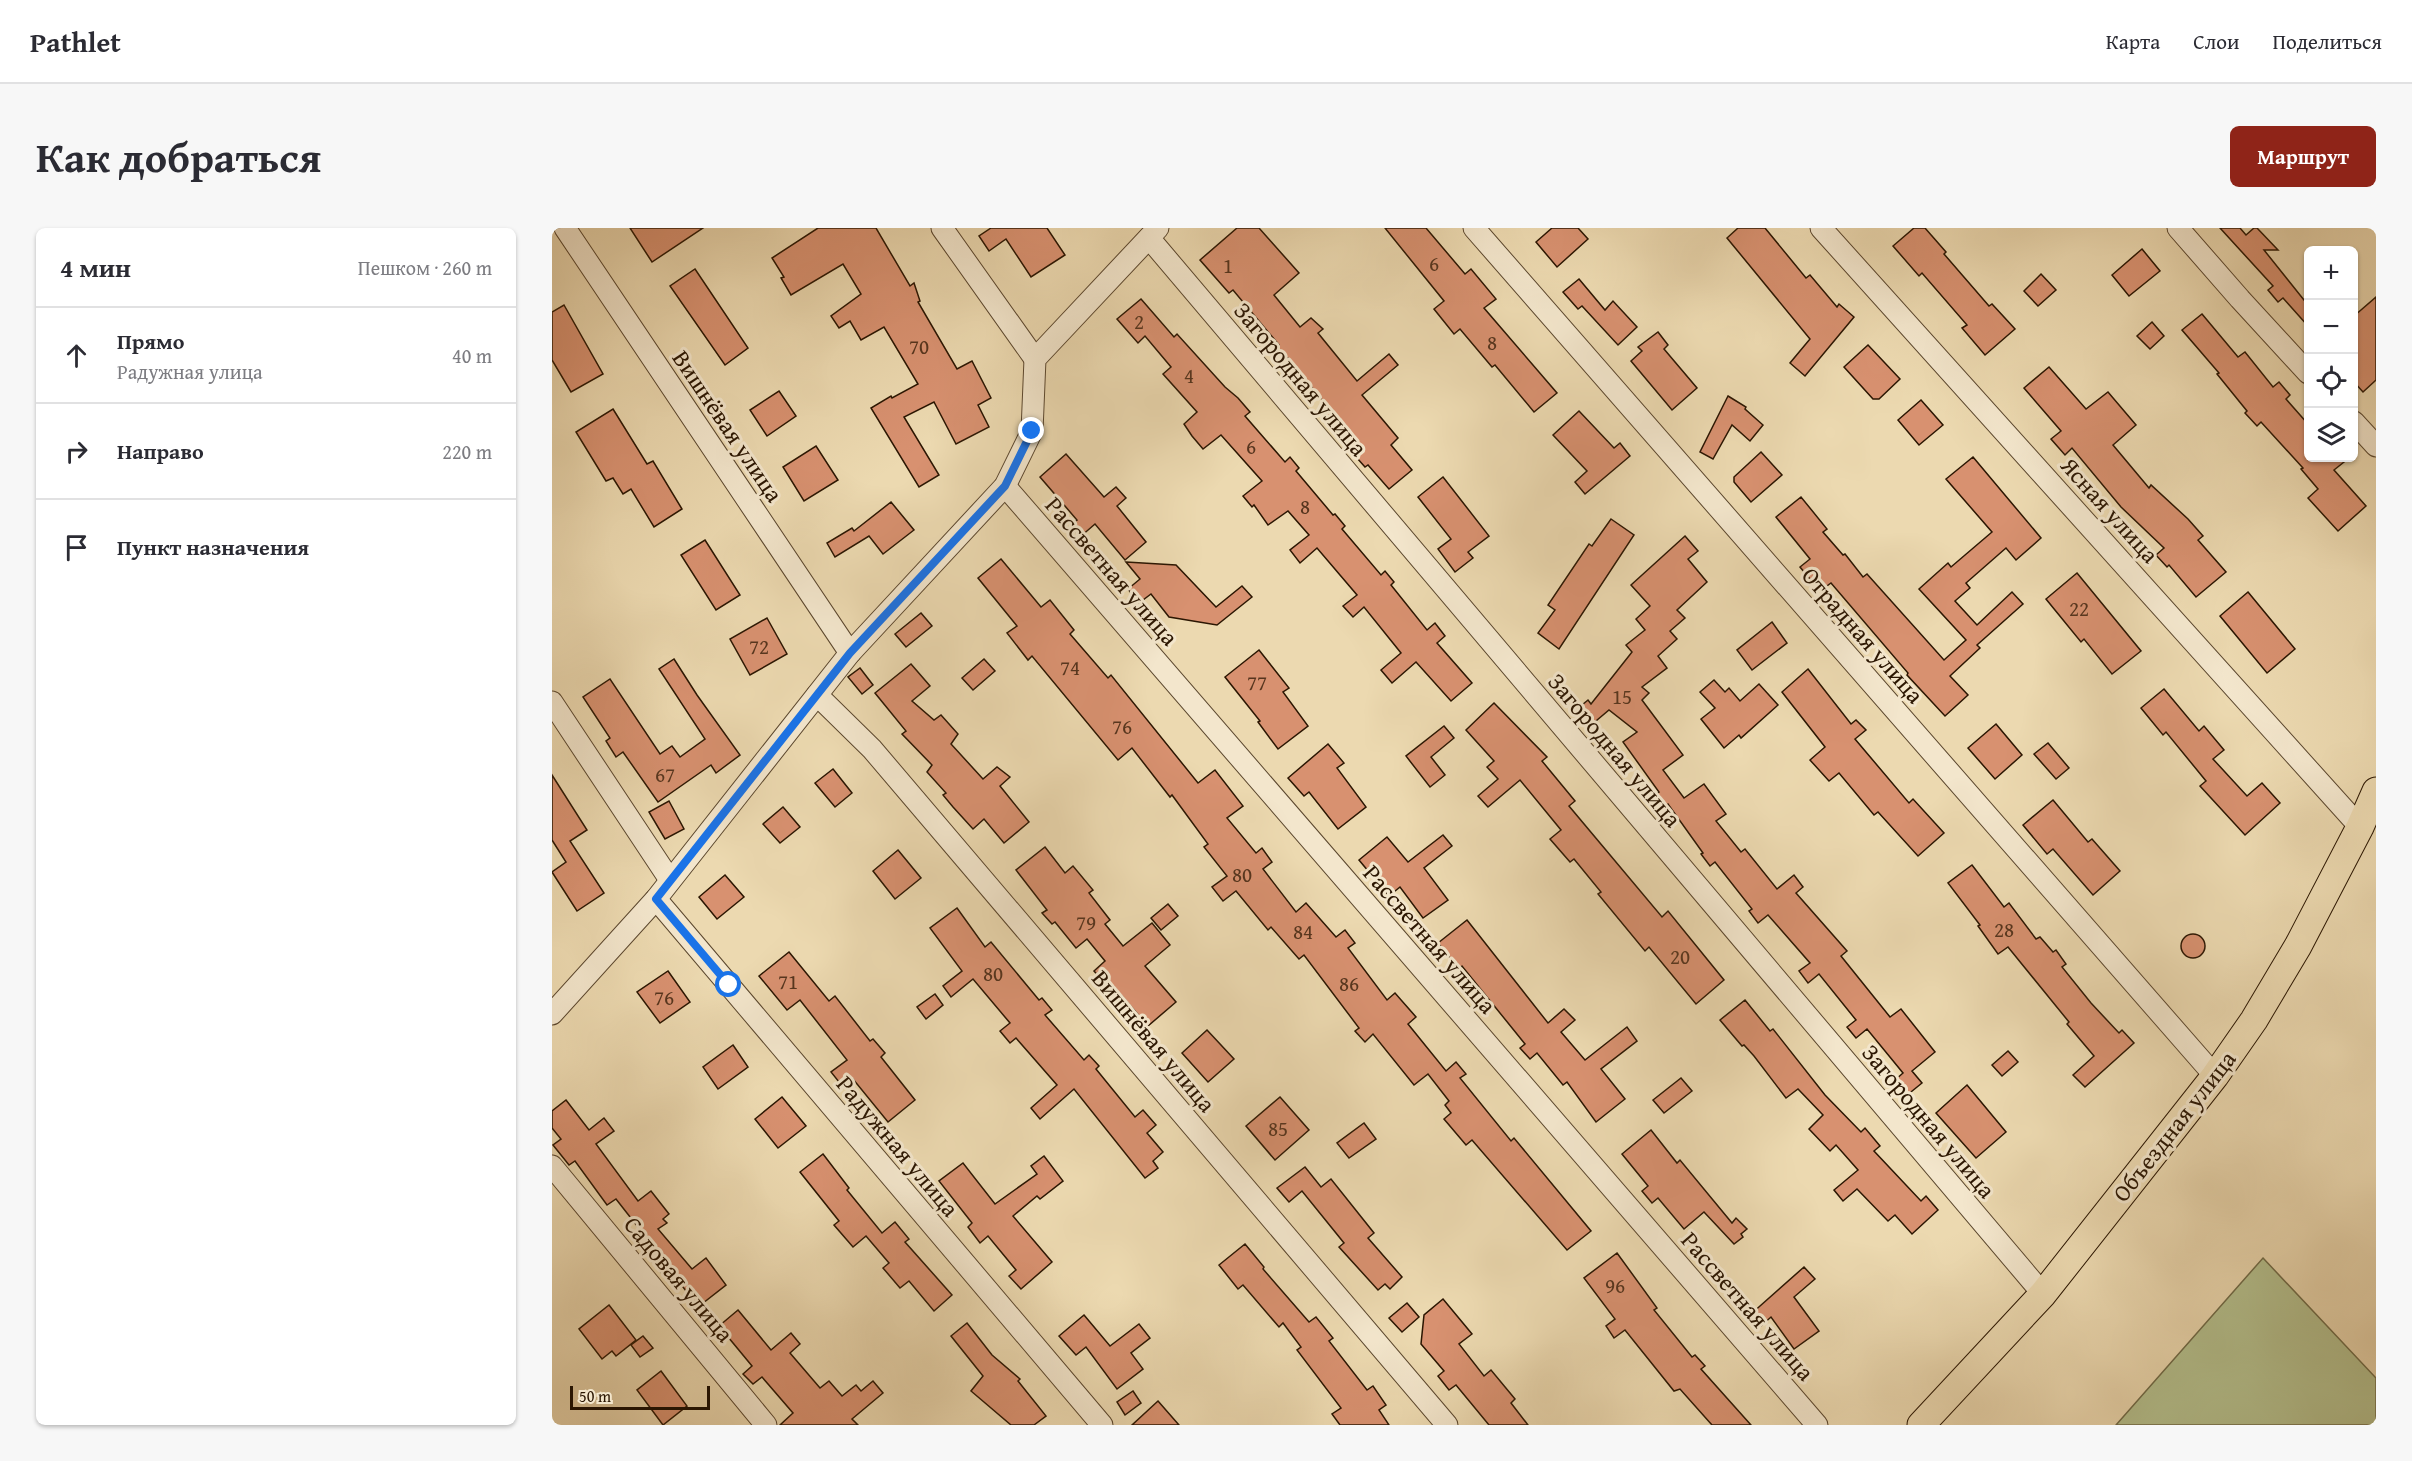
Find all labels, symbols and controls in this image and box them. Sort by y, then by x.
text: Pathlet [30,21,121,62]
text: Карта [2106,26,2160,57]
text: Слои [2193,26,2239,57]
text: Поделиться [2272,26,2382,57]
text: Как добраться [36,126,321,187]
button: Маршрут [2230,126,2376,187]
map controls [2304,246,2358,462]
button: + [2304,246,2358,300]
text: 4 мин [60,248,131,287]
house number: 6 [1429,248,1439,279]
house number: 1 [1223,250,1233,281]
text: Пешком · 260 m [358,253,492,282]
street label: Загородная улица [1226,294,1376,464]
button: − [2304,300,2358,354]
house number: 2 [1134,306,1144,337]
text: Прямо [117,325,184,357]
house number: 8 [1487,327,1497,358]
house number: 70 [909,331,929,362]
icon: ahead [60,339,93,372]
text: 40 m [452,341,492,370]
street label: Вишнёвая улица [664,343,792,509]
button: locate [2304,354,2358,408]
text: Радужная улица [117,357,263,386]
house number: 4 [1184,360,1194,391]
button: layers [2304,408,2358,462]
route end [1018,417,1044,443]
house number: 6 [1246,431,1256,462]
icon: right [60,435,93,468]
text: Направо [117,435,204,467]
text: 220 m [442,437,492,466]
street label: Ясная улица [2052,448,2168,571]
street label: Рассветная улица [1037,489,1187,654]
house number: 8 [1300,491,1310,522]
icon: arrive [60,531,93,564]
text: Пункт назначения [117,531,309,563]
street label: Отрадная улица [1794,559,1933,711]
house number: 22 [2069,593,2089,624]
house number: 72 [749,631,769,662]
house number: 74 [1060,652,1080,683]
street label: Загородная улица [1540,665,1690,835]
house number: 77 [1247,667,1267,698]
house number: 15 [1612,681,1632,712]
house number: 76 [1112,711,1132,742]
house number: 67 [655,759,675,790]
street label: Рассветная улица [1355,857,1505,1022]
house number: 80 [1232,859,1252,890]
house number: 79 [1076,907,1096,938]
house number: 28 [1994,914,2014,945]
house number: 84 [1293,916,1313,947]
house number: 20 [1670,941,1690,972]
house number: 80 [983,958,1003,989]
street label: Вишнёвая улица [1084,962,1225,1120]
house number: 71 [778,966,798,997]
house number: 86 [1339,968,1359,999]
route start [715,971,741,997]
house number: 76 [654,982,674,1013]
street label: Загородная улица [1854,1036,2004,1206]
street label: Объездная улица [2104,1043,2245,1209]
street label: Радужная улица [828,1068,968,1225]
house number: 85 [1268,1113,1288,1144]
street label: Садовая улица [616,1208,743,1350]
street label: Рассветная улица [1673,1224,1823,1389]
house number: 96 [1605,1270,1625,1301]
scale bar [570,1383,710,1410]
text: 50 m [579,1384,611,1408]

